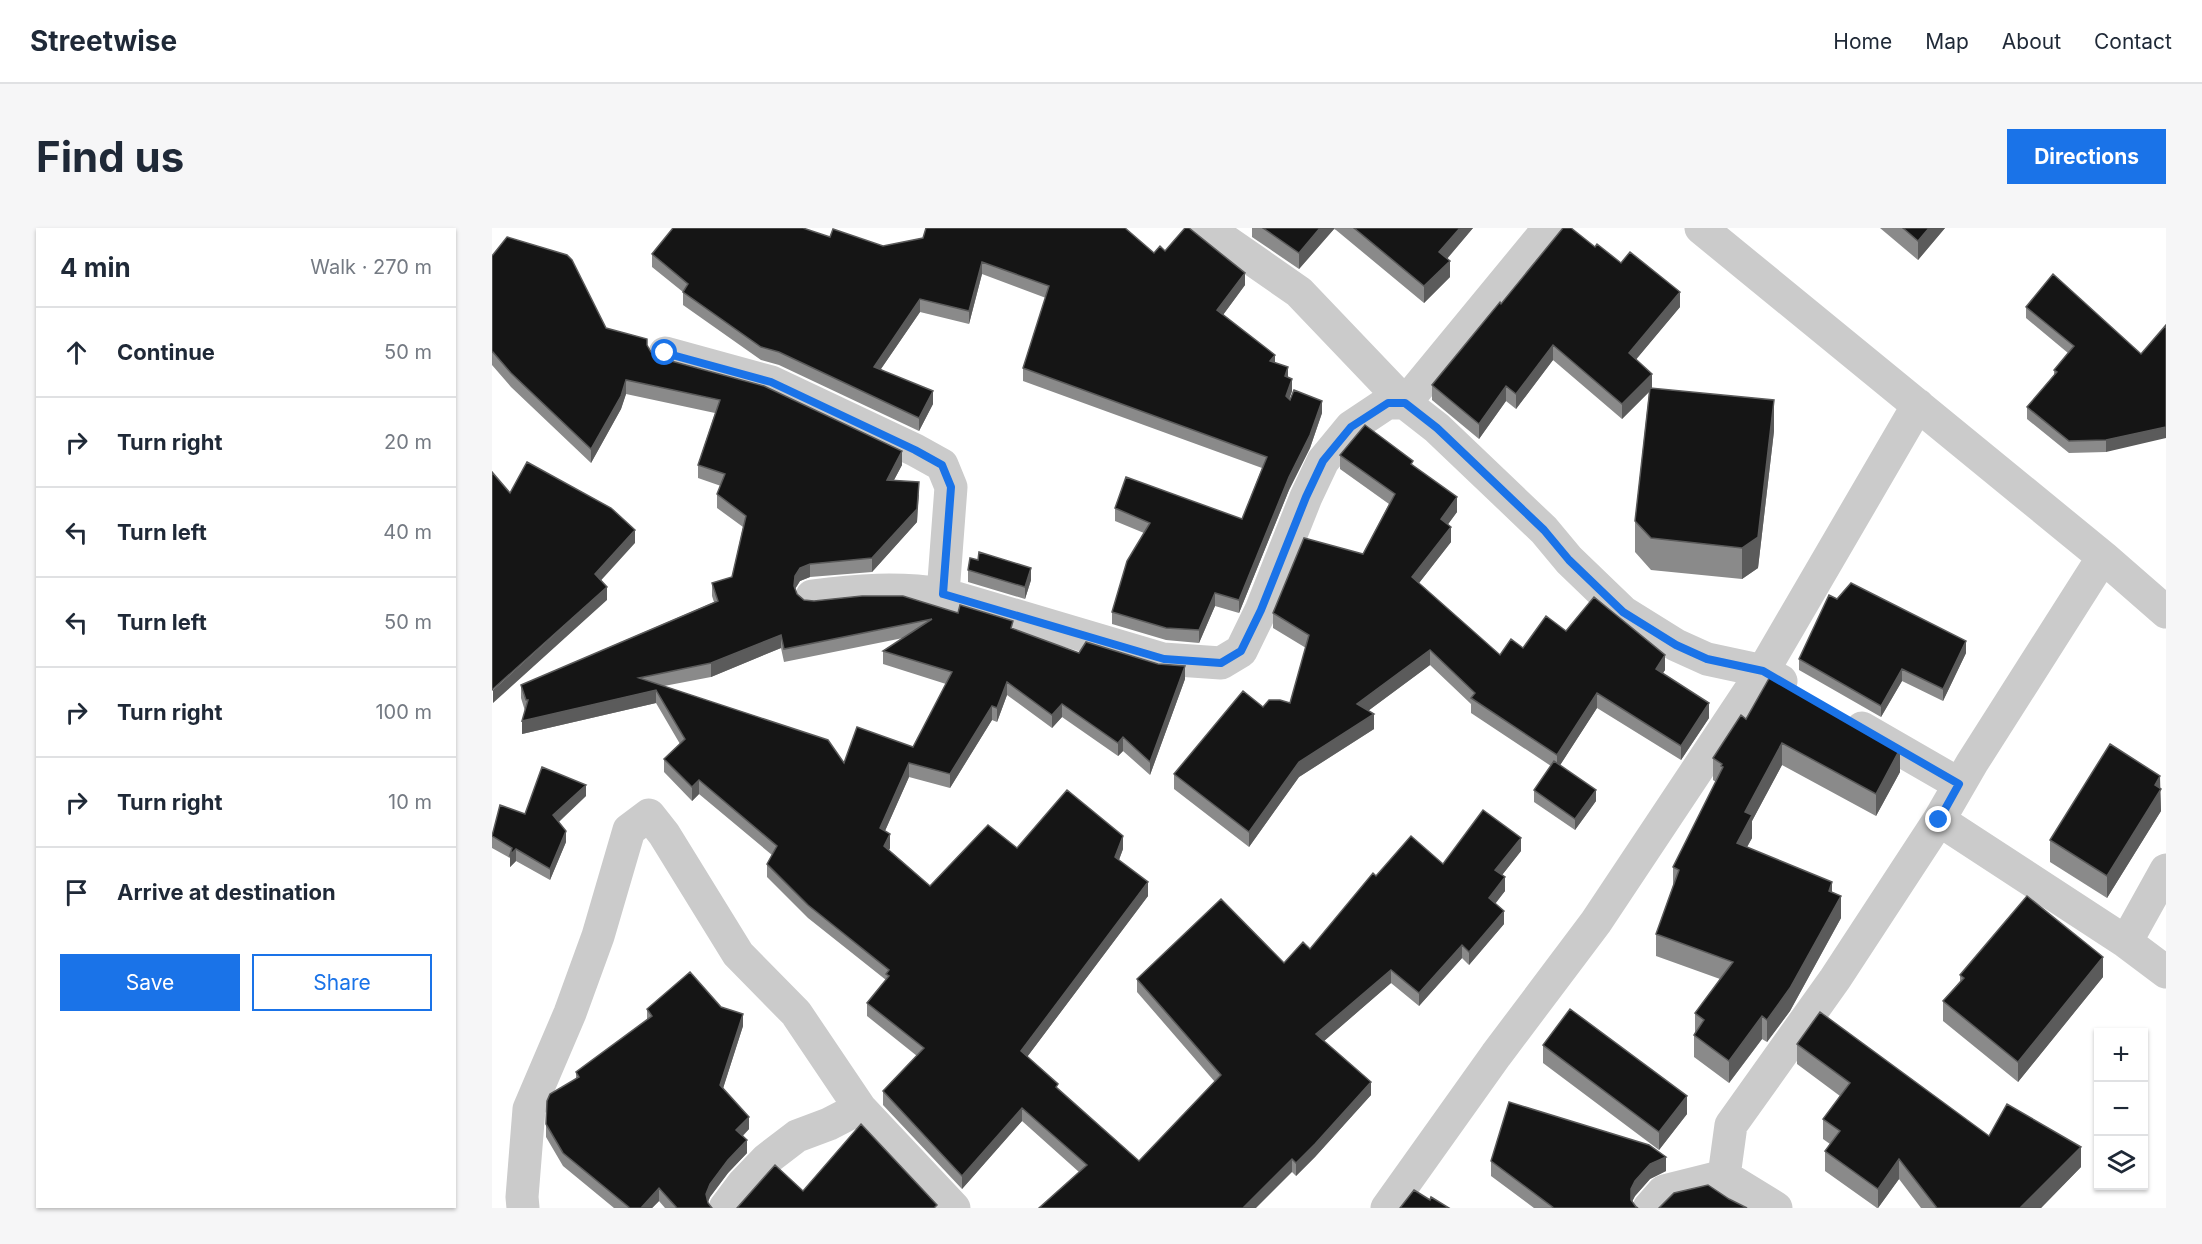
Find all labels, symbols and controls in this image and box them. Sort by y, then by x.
text: Streetwise [30,24,177,58]
text: Home [1833,29,1892,54]
text: Map [1925,29,1969,54]
text: About [2002,29,2061,54]
text: Contact [2094,29,2172,54]
button: Directions [2007,129,2166,184]
text: Find us [36,131,184,182]
text: 4 min [60,252,131,283]
text: Walk · 270 m [310,255,432,279]
icon: ahead [60,336,93,369]
text: Continue [117,339,215,365]
route start [651,339,677,365]
text: 50 m [384,340,432,364]
icon: right [60,426,93,459]
text: Turn right [117,429,223,455]
text: 20 m [384,430,432,454]
icon: left [60,516,93,549]
text: Turn left [117,519,207,545]
text: 40 m [383,520,432,544]
icon: left [60,606,93,639]
text: Turn left [117,609,207,635]
text: 50 m [384,610,432,634]
icon: right [60,696,93,729]
text: Turn right [117,699,223,725]
text: 100 m [375,700,432,724]
icon: right [60,786,93,819]
text: Turn right [117,789,223,815]
text: 10 m [388,790,432,814]
route end [1925,806,1951,832]
icon: arrive [60,876,93,909]
text: Arrive at destination [117,879,336,905]
button: Save [60,954,240,1011]
button: Share [252,954,432,1011]
map controls [2094,1028,2148,1190]
button: + [2094,1028,2148,1082]
button: − [2094,1082,2148,1136]
button: layers [2094,1136,2148,1190]

